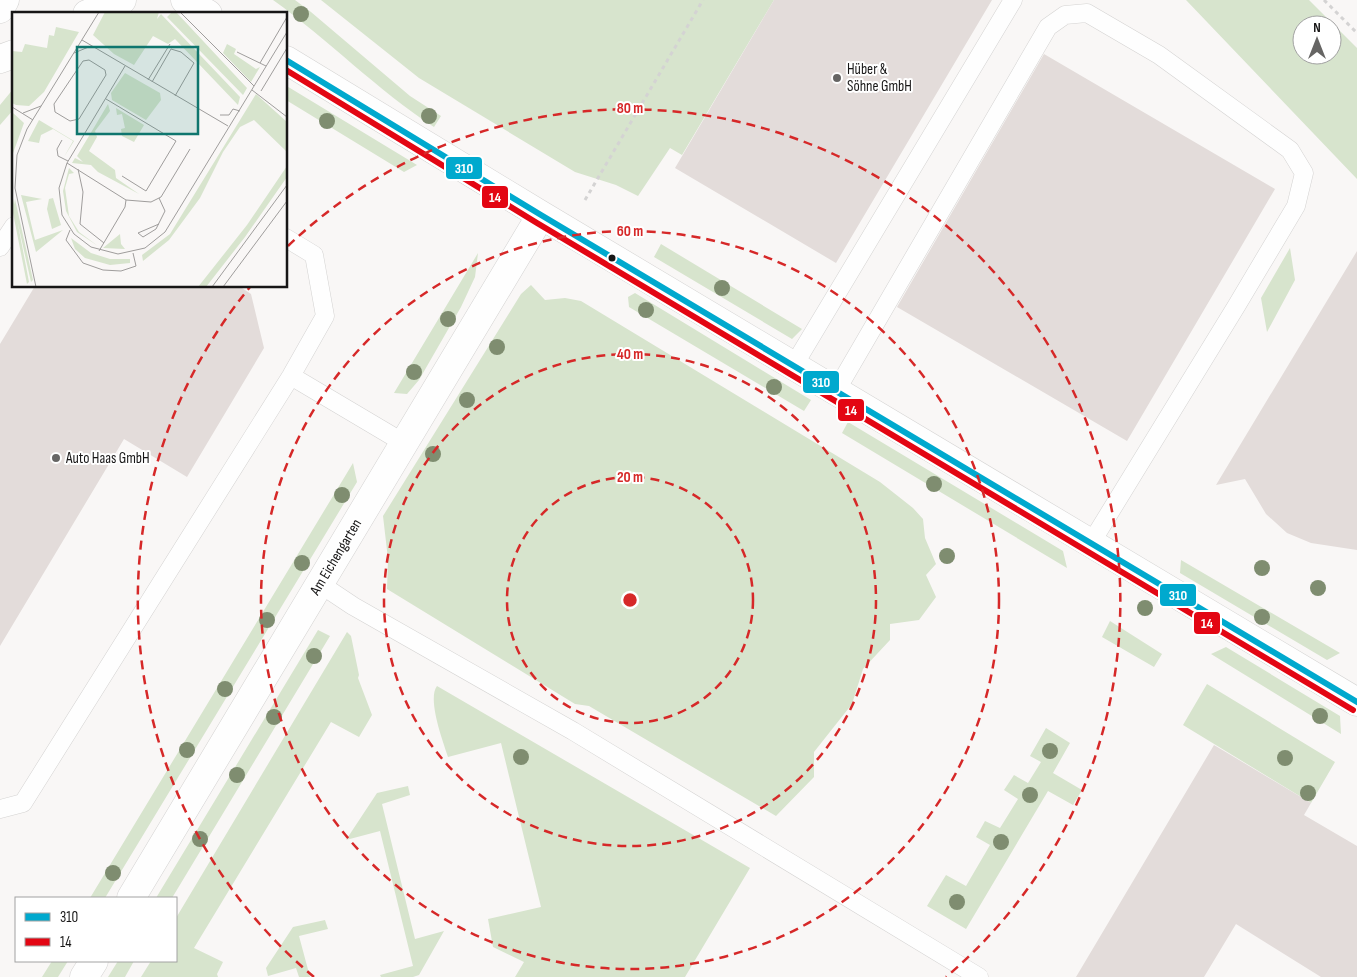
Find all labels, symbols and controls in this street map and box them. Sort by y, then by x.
inset map [12,12,288,288]
north arrow [1292,15,1342,65]
text: N [1313,19,1321,36]
place label: Hüber & Söhne GmbH [847,60,912,96]
marker: Hüber & Söhne GmbH [831,72,843,84]
text: 80 m [617,99,643,118]
line badge: 310 [445,156,483,180]
text: 310 [455,160,474,177]
line badge: 14 [481,185,509,209]
text: 14 [489,189,502,206]
text: 60 m [617,222,643,241]
unlabelled marker [607,253,617,263]
text: 40 m [617,345,643,364]
line badge: 310 [802,370,840,394]
text: 310 [812,374,831,391]
line badge: 14 [837,398,865,422]
text: 14 [845,402,858,419]
place label: Auto Haas GmbH [65,449,150,468]
marker: Auto Haas GmbH [50,452,62,464]
text: 20 m [617,468,643,487]
street label: Am Eichengarten [305,515,366,599]
line badge: 310 [1159,583,1197,607]
text: 310 [1169,587,1188,604]
centre of rings [621,591,639,609]
line badge: 14 [1193,611,1221,635]
text: 14 [1201,615,1214,632]
legend [15,897,178,962]
text: 310 [60,908,78,927]
text: 14 [60,933,72,952]

